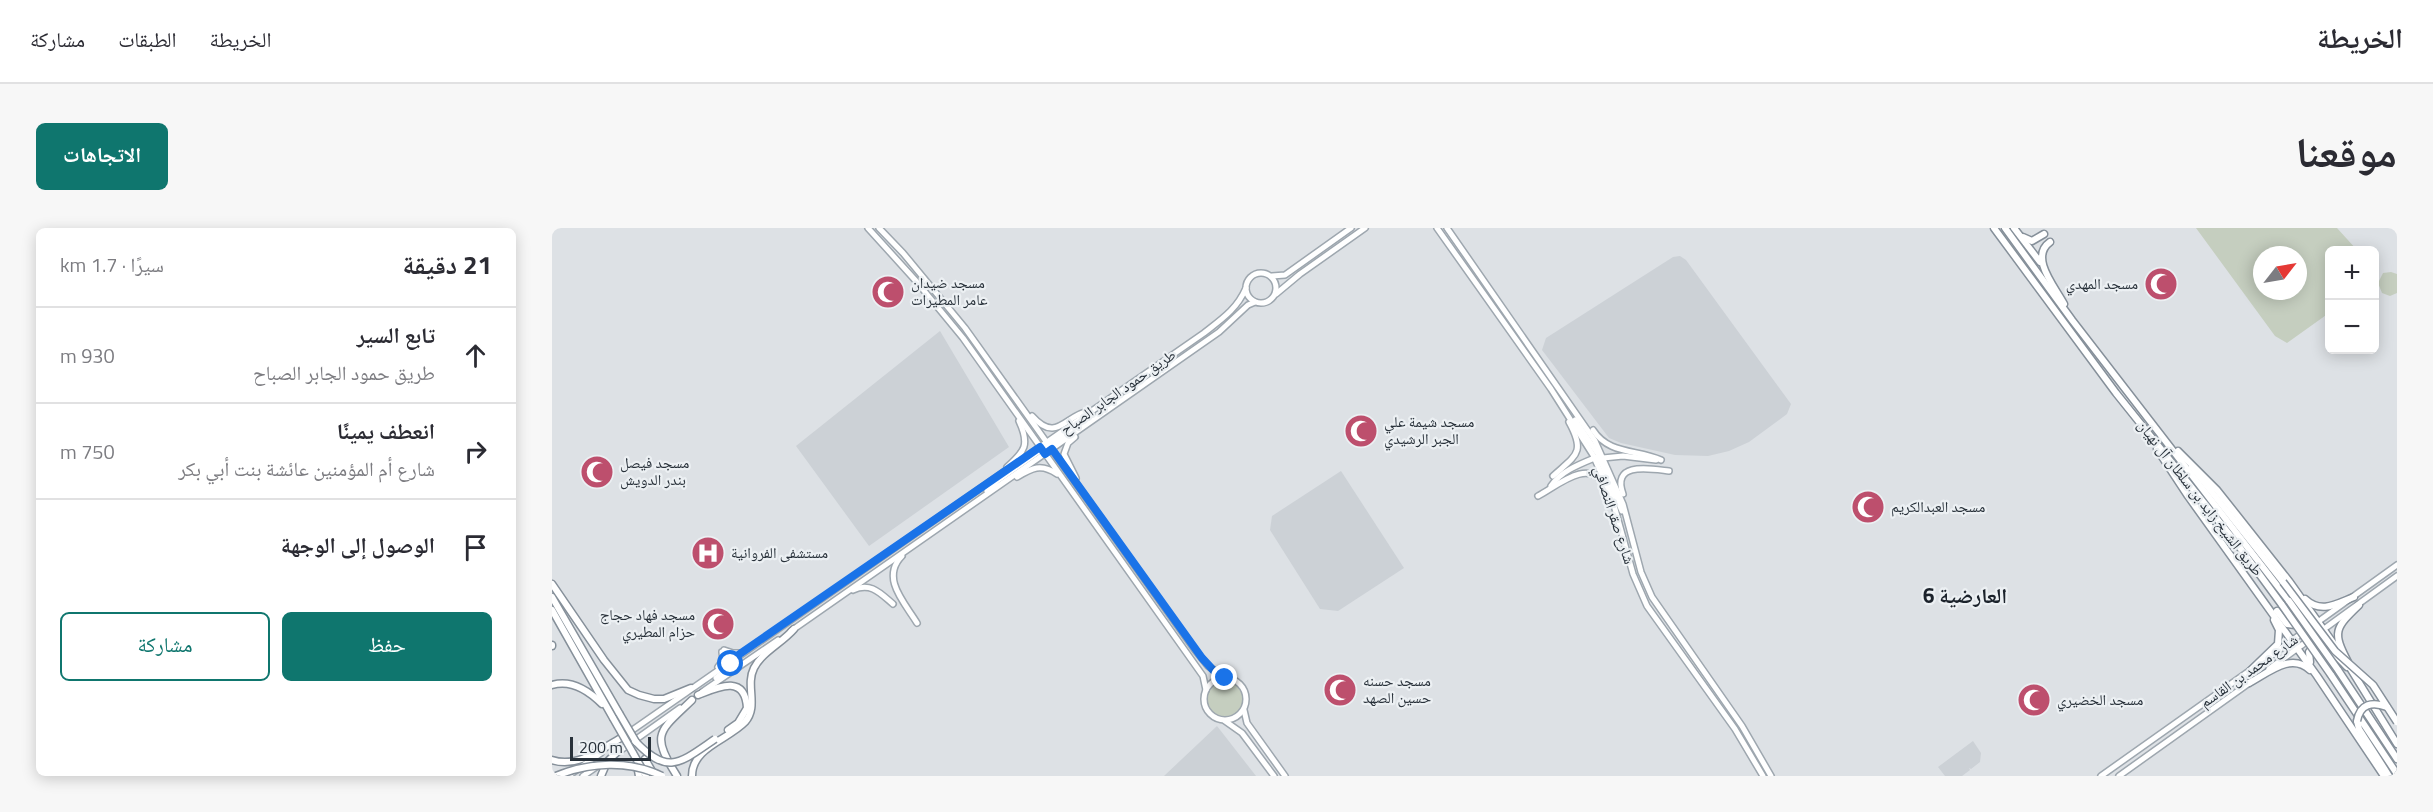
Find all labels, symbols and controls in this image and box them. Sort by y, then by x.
text: الخريطة [2317,16,2403,59]
text: مشاركة [30,23,85,55]
text: الطبقات [118,23,177,55]
text: الخريطة [210,23,271,55]
text: موقعنا [2296,119,2397,183]
button: الاتجاهات [36,123,168,190]
text: 21 دقيقة [403,245,492,284]
north arrow [2253,246,2307,300]
map controls [2325,246,2379,354]
button: + [2325,246,2379,300]
text: سيرًا · 1.7 km [60,249,164,280]
mosque icon: مسجد المهدي [2143,266,2179,302]
place label: مسجد ضيدان عامر المطيرات [911,271,988,311]
place label: مسجد المهدي [2066,272,2138,296]
mosque icon: مسجد ضيدان عامر المطيرات [870,274,906,310]
button: − [2325,300,2379,354]
text: تابع السير [357,318,435,352]
icon: ahead [459,339,492,372]
text: 930 m [60,340,115,371]
street label: طريق حمود الجابر الصباح [1055,343,1180,440]
text: طريق حمود الجابر الصباح [253,357,435,388]
place label: مسجد شيمة علي الجبر الرشيدي [1384,410,1474,451]
mosque icon: مسجد شيمة علي الجبر الرشيدي [1343,413,1379,449]
text: انعطف يمينًا [337,414,435,448]
street label: طريق الشيخ زايد بن سلطان آل نهيان [2132,415,2269,581]
icon: right [459,435,492,468]
text: 750 m [60,436,115,467]
place label: مسجد فيصل بندر الدويش [620,451,690,491]
text: شارع أم المؤمنين عائشة بنت أبي بكر [178,453,435,484]
mosque icon: مسجد فيصل بندر الدويش [579,454,615,490]
street label: شارع صقر النصافي [1587,463,1641,567]
mosque icon: مسجد العبدالكريم [1850,489,1886,525]
place label: مسجد العبدالكريم [1891,495,1986,518]
text: الوصول إلى الوجهة [281,528,435,562]
icon: arrive [459,531,492,564]
hospital icon: مستشفى الفروانية [690,535,726,571]
place label: مستشفى الفروانية [731,541,828,564]
district label: العارضية 6 [1923,579,2007,611]
place label: مسجد فهاد حجاج حزام المطيري [600,603,695,644]
mosque icon: مسجد فهاد حجاج حزام المطيري [700,606,736,642]
button: مشاركة [60,612,270,681]
button: حفظ [282,612,492,681]
street label: شارع محمد بن القاسم [2195,628,2303,713]
route start [717,650,743,676]
route end [1211,664,1237,690]
place label: مسجد حسنه حسين الصهد [1363,669,1432,709]
mosque icon: مسجد حسنه حسين الصهد [1322,672,1358,708]
mosque icon: مسجد الخضيري [2016,682,2052,718]
place label: مسجد الخضيري [2057,688,2143,712]
scale bar [570,734,651,762]
text: 200 m [579,735,623,759]

